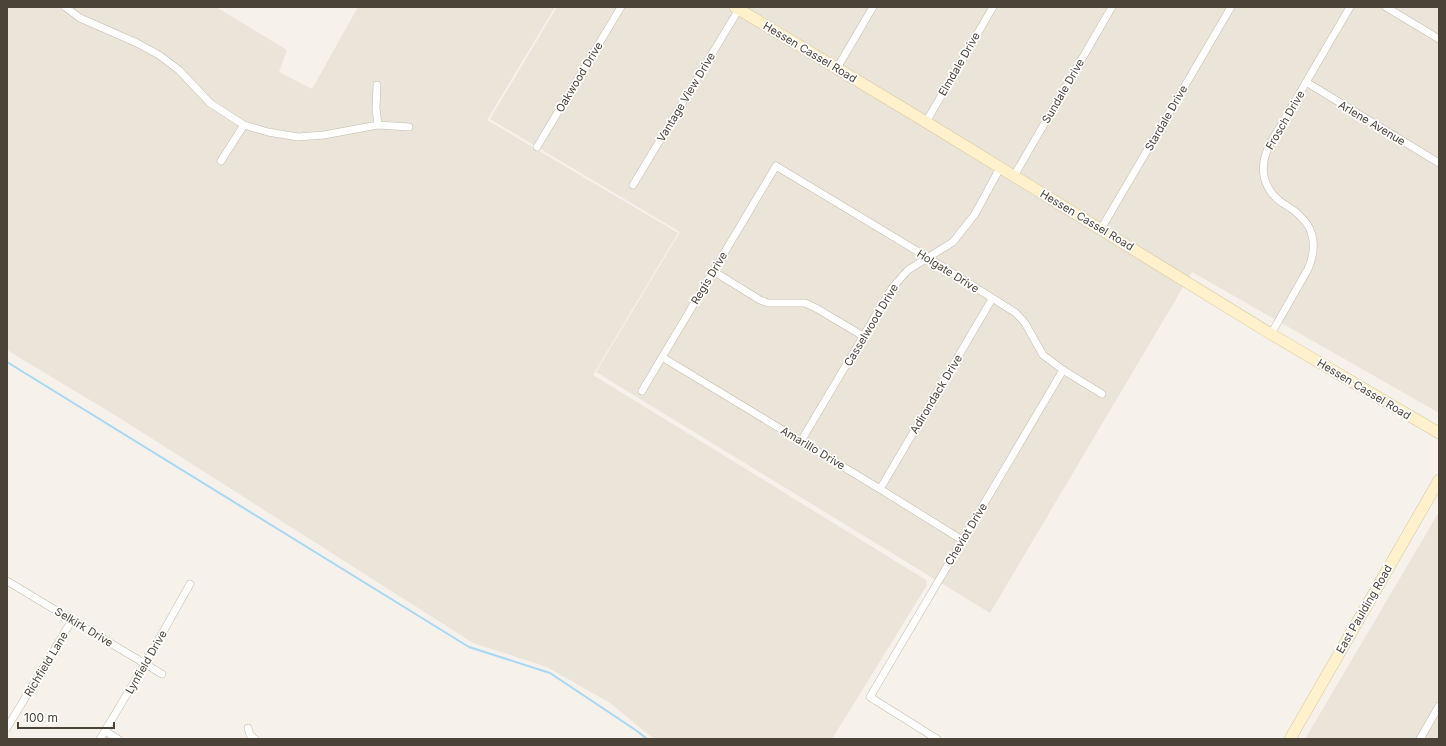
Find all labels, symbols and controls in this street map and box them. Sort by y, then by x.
street label: Hessen Cassel Road [761,19,859,85]
street label: Elmdale Drive [935,30,983,98]
street label: Oakwood Drive [552,39,606,115]
street label: Vantage View Drive [654,50,718,144]
street label: Sundale Drive [1039,56,1087,126]
street label: Stardale Drive [1142,83,1190,153]
street label: Frosch Drive [1263,88,1307,152]
street label: Arlene Avenue [1336,98,1408,148]
street label: Hessen Cassel Road [1038,187,1136,253]
street label: Holgate Drive [914,246,982,296]
street label: Regis Drive [688,249,730,307]
street label: Casselwood Drive [841,281,901,369]
street label: Adirondack Drive [907,352,965,436]
street label: Hessen Cassel Road [1315,356,1413,422]
street label: Amarillo Drive [778,423,848,473]
street label: Cheviot Drive [942,500,990,568]
street label: East Paulding Road [1333,562,1395,656]
street label: Selkirk Drive [52,604,116,650]
street label: Lynfield Drive [122,628,170,696]
street label: Richfield Lane [21,629,71,699]
scale bar [18,704,114,730]
text: 100 m [24,710,58,725]

